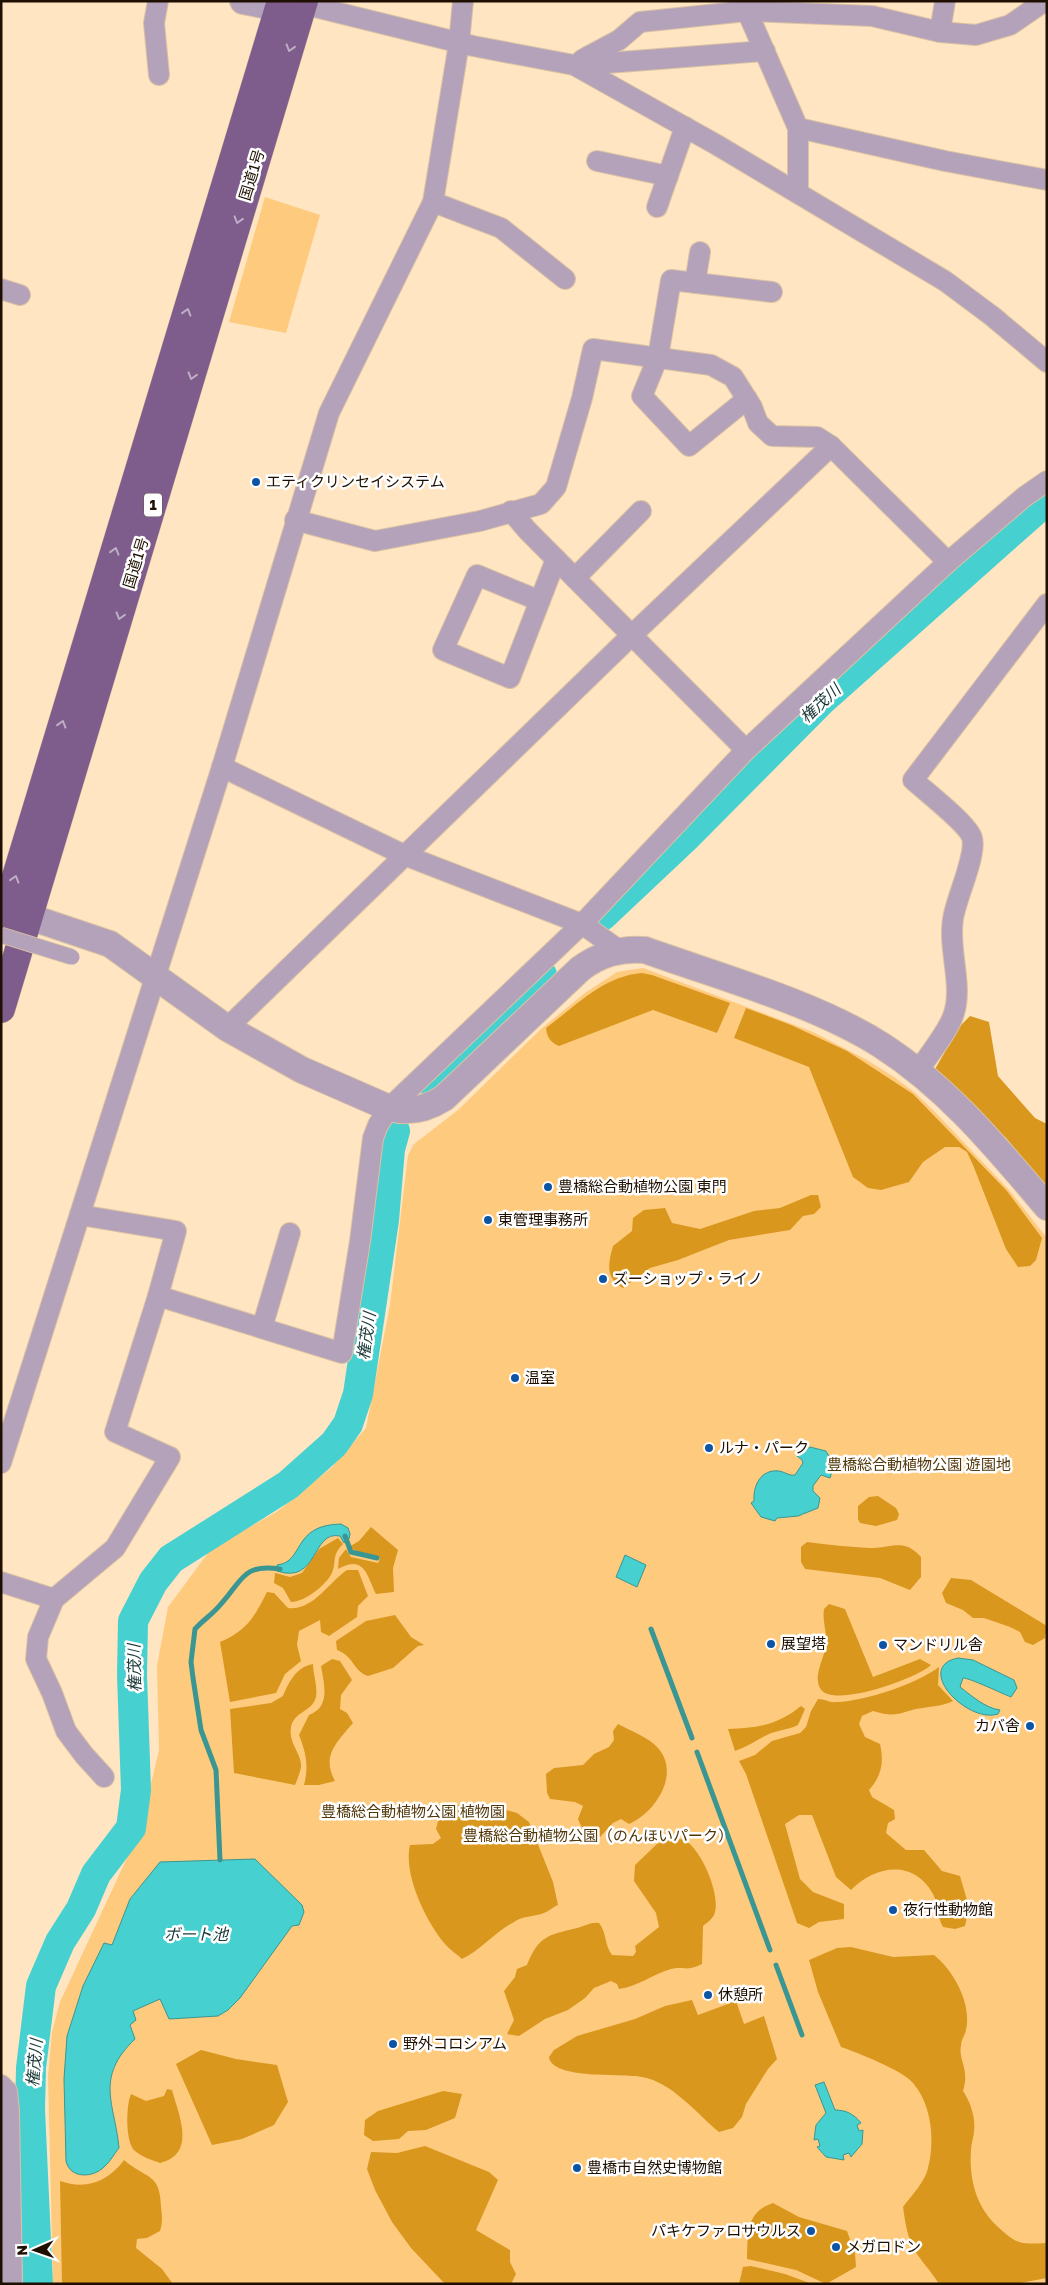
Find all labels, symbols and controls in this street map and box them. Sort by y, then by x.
one-way arrow [286,43,296,52]
street label: 国道1号 [235,147,267,202]
one-way arrow [234,216,244,224]
one-way arrow [181,308,191,317]
one-way arrow [187,371,197,380]
place label: エティクリンセイシステム [266,472,445,490]
marker: エティクリンセイシステム [250,476,262,488]
road number: 1 [144,494,162,516]
street label: 国道1号 [119,535,151,590]
one-way arrow [109,548,119,556]
one-way arrow [116,611,126,619]
water label: 権茂川 [796,678,846,727]
one-way arrow [57,720,67,728]
one-way arrow [10,875,20,884]
place label: 豊橋総合動植物公園 東門 [558,1177,727,1195]
marker: 豊橋総合動植物公園 東門 [542,1181,554,1193]
place label: 東管理事務所 [498,1210,588,1228]
marker: 東管理事務所 [482,1214,494,1226]
place label: ズーショップ・ライノ [613,1269,763,1287]
marker: ズーショップ・ライノ [597,1273,609,1285]
water label: 権茂川 [353,1309,380,1361]
place label: 温室 [525,1368,555,1386]
marker: 温室 [509,1372,521,1384]
place label: ルナ・パーク [719,1438,809,1456]
marker: ルナ・パーク [703,1442,715,1454]
park label: 豊橋総合動植物公園 遊園地 [827,1455,1011,1473]
place label: 展望塔 [781,1634,826,1652]
place label: マンドリル舎 [893,1635,983,1653]
marker: 展望塔 [765,1638,777,1650]
marker: マンドリル舎 [877,1639,889,1651]
water label: 権茂川 [124,1642,144,1692]
place label: カバ舎 [975,1716,1020,1734]
marker: カバ舎 [1024,1720,1036,1732]
park label: 豊橋総合動植物公園 植物園 [321,1802,505,1820]
park label: 豊橋総合動植物公園（のんほいパーク） [463,1826,733,1844]
place label: 夜行性動物館 [903,1900,993,1918]
marker: 夜行性動物館 [887,1904,899,1916]
water label: ボート池 [164,1924,230,1944]
place label: 休憩所 [718,1985,763,2003]
marker: 休憩所 [702,1989,714,2001]
place label: 野外コロシアム [403,2034,507,2052]
water label: 権茂川 [22,2036,46,2088]
marker: 野外コロシアム [387,2038,399,2050]
place label: 豊橋市自然史博物館 [587,2158,722,2176]
marker: 豊橋市自然史博物館 [571,2162,583,2174]
place label: パキケファロサウルス [651,2221,801,2239]
north arrow [10,2225,60,2275]
marker: パキケファロサウルス [805,2225,817,2237]
place label: メガロドン [846,2237,921,2255]
marker: メガロドン [830,2241,842,2253]
text: N [13,2245,30,2256]

